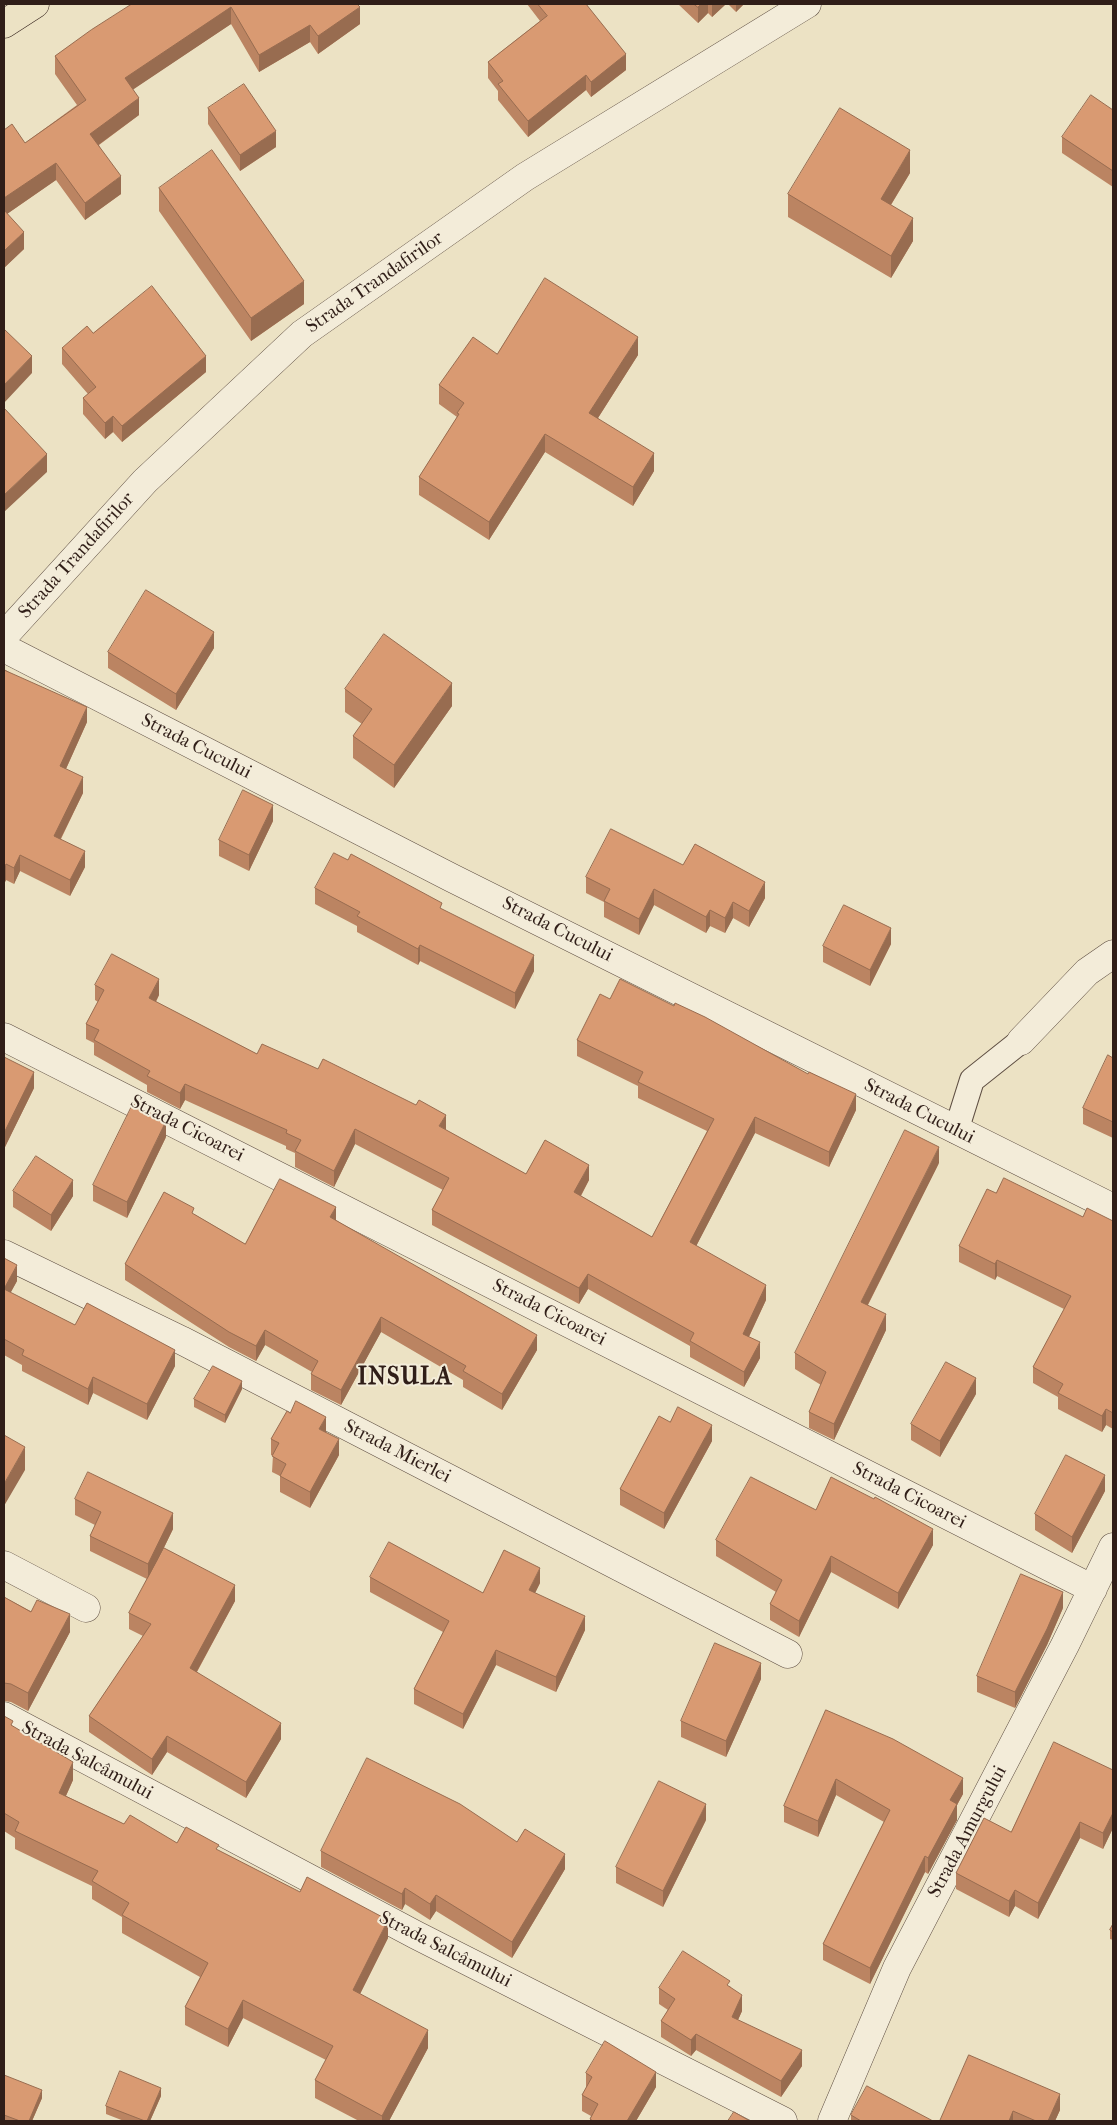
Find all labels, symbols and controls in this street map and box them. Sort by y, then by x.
street label: Strada Trandafirilor [302,227,448,339]
street label: Strada Trandafirilor [14,488,140,624]
street label: Strada Cucului [137,709,255,785]
street label: Strada Cucului [498,892,616,968]
street label: Strada Cucului [860,1074,978,1150]
street label: Strada Cicoarei [126,1091,248,1167]
street label: Strada Cicoarei [488,1275,610,1351]
district label: INSULA [357,1364,453,1392]
street label: Strada Mierlei [340,1415,454,1489]
street label: Strada Cicoarei [848,1458,970,1534]
street label: Strada Salcâmului [17,1717,157,1805]
street label: Strada Amurgului [924,1762,1012,1902]
street label: Strada Salcâmului [375,1907,515,1993]

